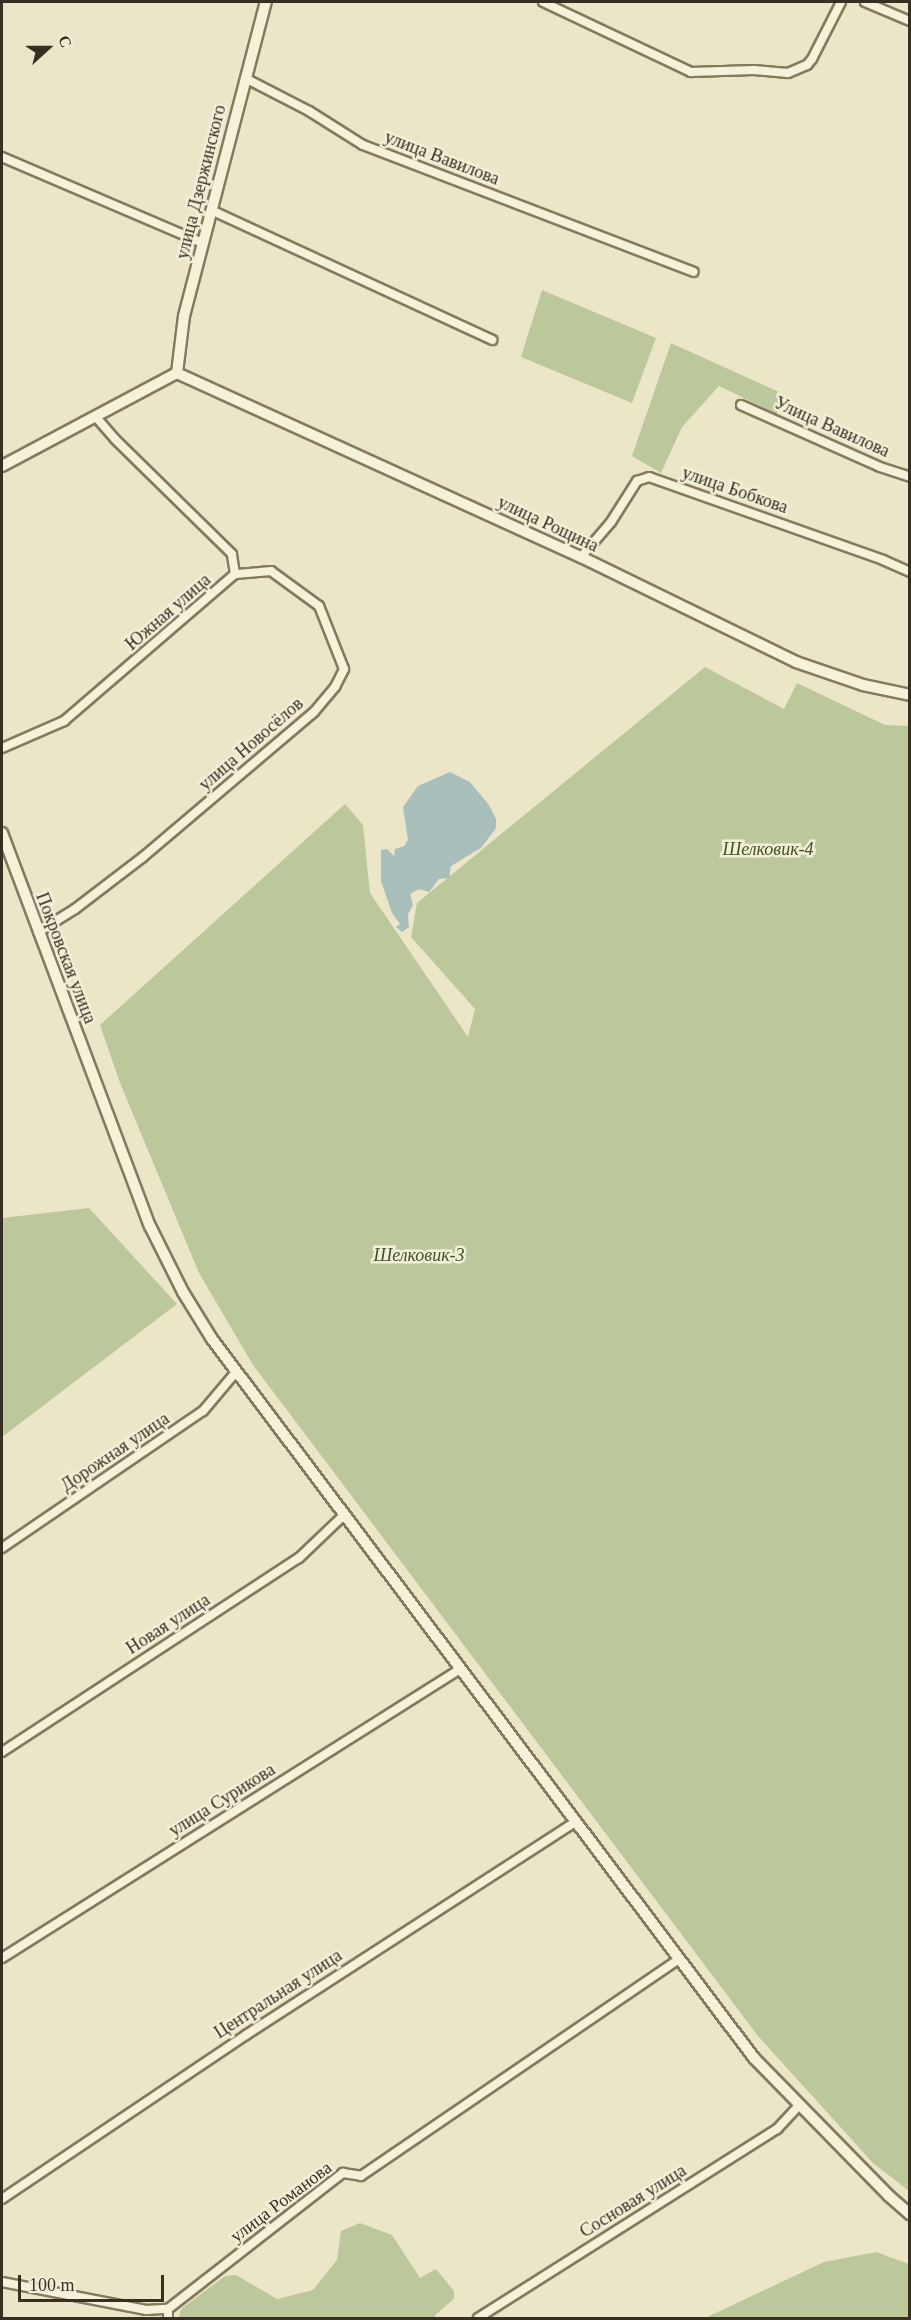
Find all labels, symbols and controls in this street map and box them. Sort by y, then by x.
north arrow [18,18,78,78]
text: С [55,33,75,50]
street label: улица Дзержинского [171,103,231,261]
street label: улица Вавилова [382,126,502,190]
street label: Улица Вавилова [771,392,893,462]
street label: улица Бобкова [679,462,791,518]
street label: улица Рощина [494,491,602,557]
street label: Южная улица [121,569,215,655]
street label: улица Новосёлов [194,693,308,795]
park label: Шелковик-4 [722,838,814,860]
street label: Покровская улица [31,889,101,1027]
park label: Шелковик-3 [373,1244,465,1266]
street label: Дорожная улица [57,1408,173,1496]
street label: Новая улица [122,1589,214,1659]
street label: улица Сурикова [165,1759,279,1841]
street label: Центральная улица [210,1945,346,2043]
street label: улица Романова [226,2157,336,2247]
street label: Сосновая улица [576,2160,690,2242]
scale bar [21,2263,166,2301]
text: 100 m [29,2275,75,2295]

